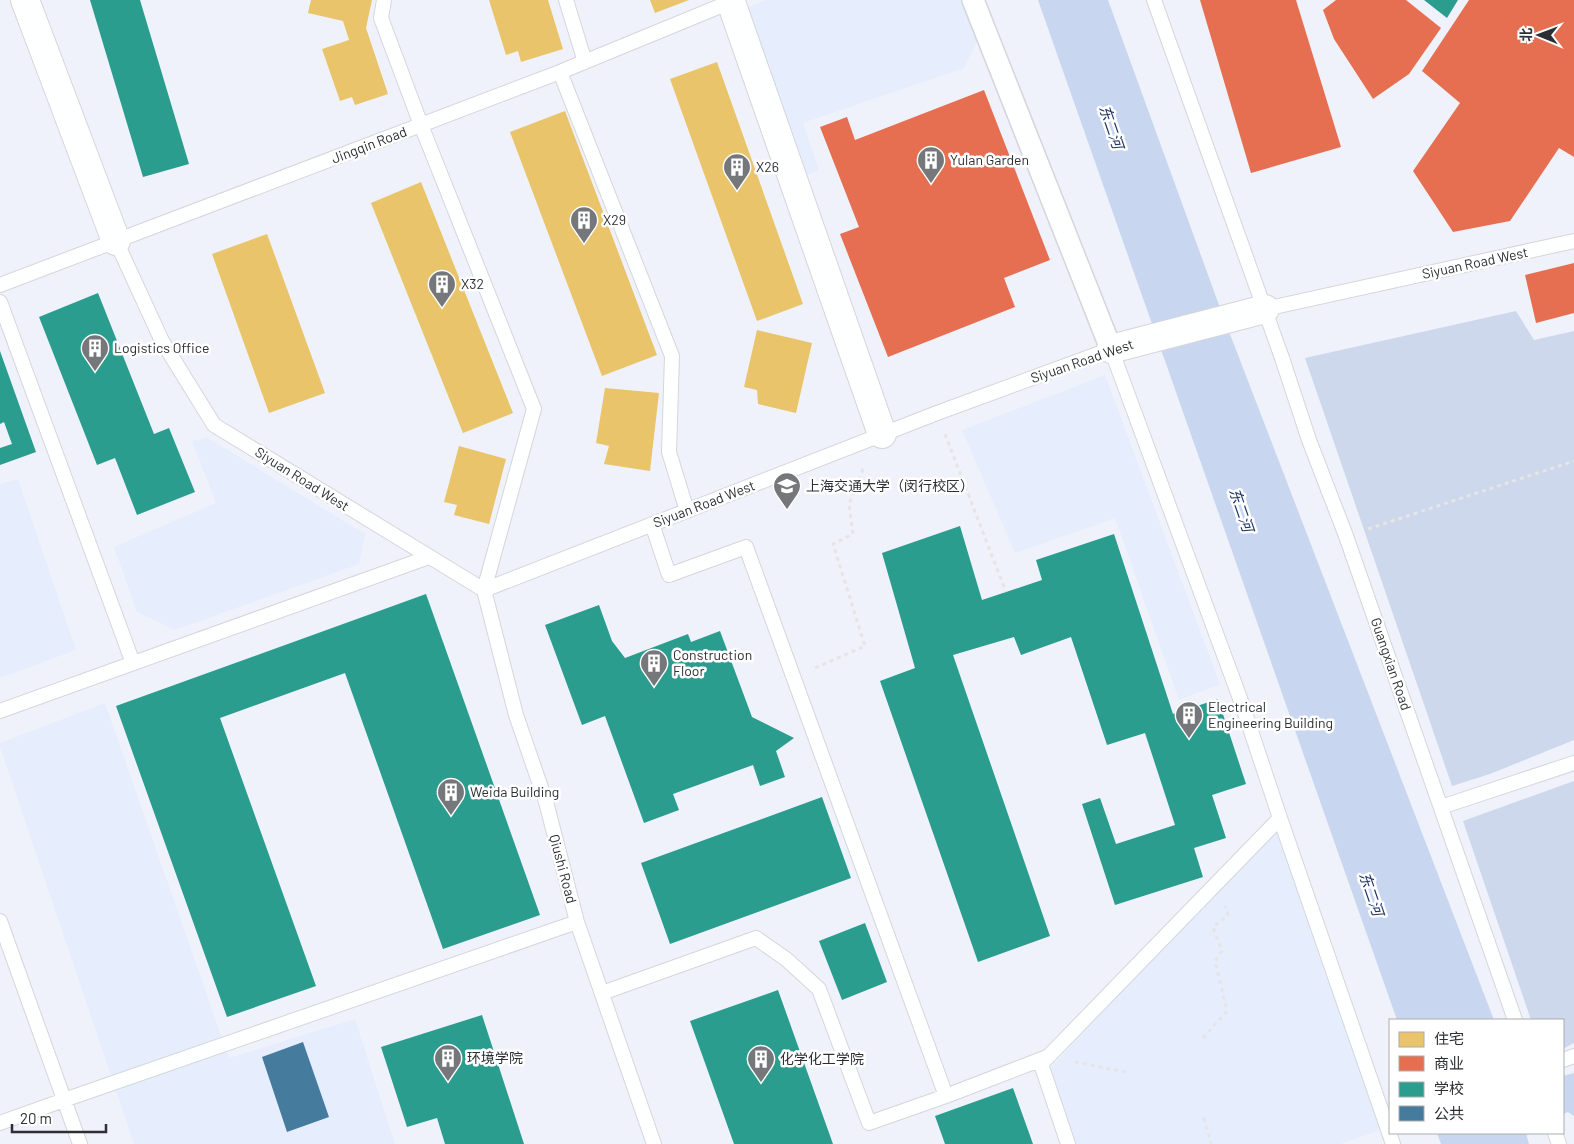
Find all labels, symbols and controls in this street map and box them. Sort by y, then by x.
north arrow [1514,10,1564,60]
text: 北 [1517,28,1534,42]
water label: 东二河 [1096,102,1129,154]
street label: Jingqin Road [329,122,409,167]
building icon: Yulan Garden [916,145,946,184]
place label: Yulan Garden [950,151,1029,168]
building icon: X26 [722,152,752,191]
place label: X26 [756,158,779,175]
building icon: X29 [569,205,599,244]
place label: X29 [603,211,626,228]
street label: Siyuan Road West [1420,243,1529,282]
building icon: X32 [427,269,457,308]
place label: X32 [461,275,484,292]
building icon: Logistics Office [80,333,110,372]
street label: Siyuan Road West [1028,335,1136,386]
place label: Logistics Office [114,339,209,356]
street label: Siyuan Road West [252,443,352,514]
school or university icon: 上海交通大学（闵行校区） [772,471,802,510]
street label: Siyuan Road West [650,476,757,531]
place label: 上海交通大学（闵行校区） [806,477,974,494]
water label: 东二河 [1226,485,1259,537]
street label: Guangxian Road [1368,615,1415,712]
place label: Construction Floor [673,646,752,679]
building icon: Construction Floor [639,648,669,687]
place label: Electrical Engineering Building [1208,698,1333,731]
building icon: Electrical Engineering Building [1174,700,1204,739]
building icon: Weida Building [436,777,466,816]
place label: Weida Building [470,783,559,800]
street label: Qiushi Road [546,833,581,905]
water label: 东二河 [1356,869,1389,921]
legend [1389,1019,1564,1134]
text: 住宅 [1434,1029,1464,1047]
building icon: 环境学院 [433,1043,463,1082]
building icon: 化学化工学院 [746,1044,776,1083]
place label: 环境学院 [467,1049,523,1066]
place label: 化学化工学院 [780,1050,864,1067]
text: 商业 [1434,1054,1464,1072]
text: 学校 [1434,1079,1464,1097]
scale bar [12,1102,106,1134]
text: 公共 [1434,1104,1464,1122]
text: 20 m [20,1109,52,1127]

